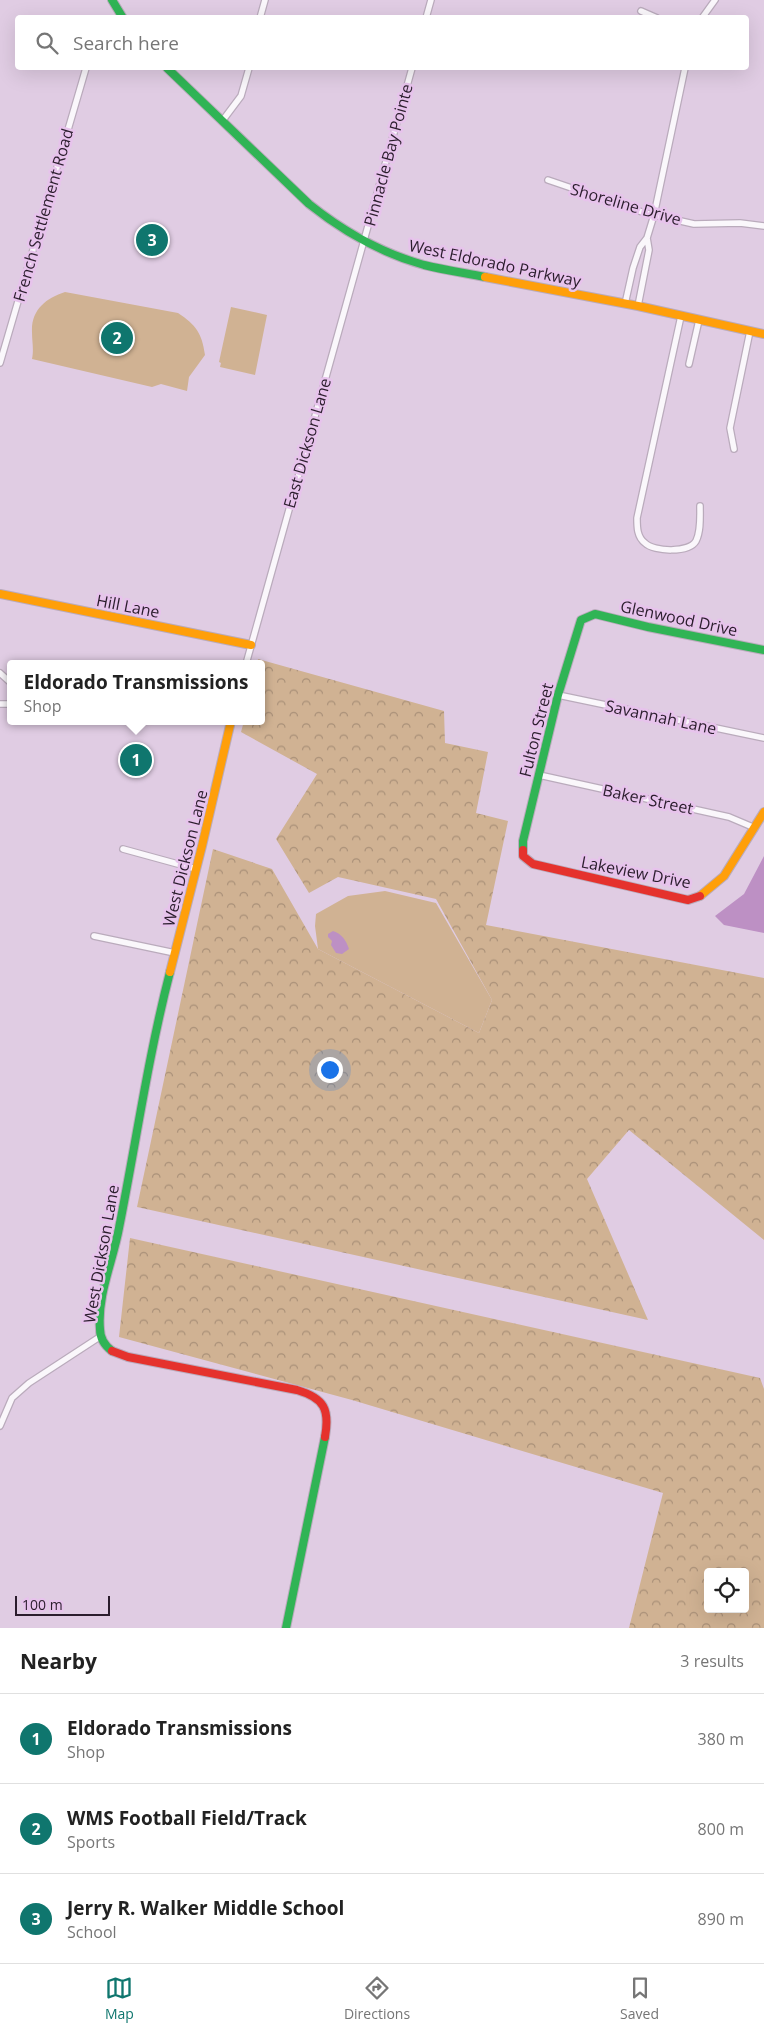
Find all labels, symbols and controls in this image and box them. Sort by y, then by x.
search box [15,15,749,70]
icon: search [33,29,61,57]
text: Search here [73,30,179,56]
street label: Pinnacle Bay Pointe [358,82,418,228]
street label: French Settlement Road [8,126,78,304]
street label: Shoreline Drive [568,178,684,230]
pin: 3 [136,221,168,259]
street label: West Eldorado Parkway [407,234,584,292]
pin: 2 [101,319,133,357]
street label: East Dickson Lane [278,375,336,511]
street label: Hill Lane [94,589,162,623]
street label: Glenwood Drive [618,595,740,641]
popup [7,660,265,725]
text: Eldorado Transmissions [24,669,248,695]
street label: Fulton Street [514,680,558,779]
street label: Savannah Lane [603,694,719,740]
text: Shop [24,695,62,717]
pin: 1 [120,741,152,779]
street label: Baker Street [601,779,696,819]
street label: West Dickson Lane [157,787,213,929]
street label: Lakeview Drive [579,851,693,893]
your location [317,1057,343,1083]
street label: West Dickson Lane [78,1183,124,1325]
map controls [704,1568,749,1613]
button: locate [704,1568,749,1613]
scale bar [15,1593,110,1616]
text: 100 m [22,1595,63,1614]
text: Nearby [20,1647,97,1675]
text: 3 results [680,1650,744,1672]
text: Eldorado Transmissions [67,1715,292,1741]
text: 1 [31,1728,41,1750]
text: 380 m [698,1728,744,1750]
text: Shop [67,1741,105,1763]
text: WMS Football Field/Track [67,1805,307,1831]
text: 2 [31,1818,41,1840]
text: 800 m [698,1818,744,1840]
text: Sports [67,1831,115,1853]
text: Jerry R. Walker Middle School [67,1895,344,1921]
text: 3 [31,1908,41,1930]
text: 890 m [698,1908,744,1930]
text: School [67,1921,117,1943]
tab: Map [105,1974,134,2023]
tab: Directions [344,1974,410,2023]
tab: Saved [620,1974,659,2023]

